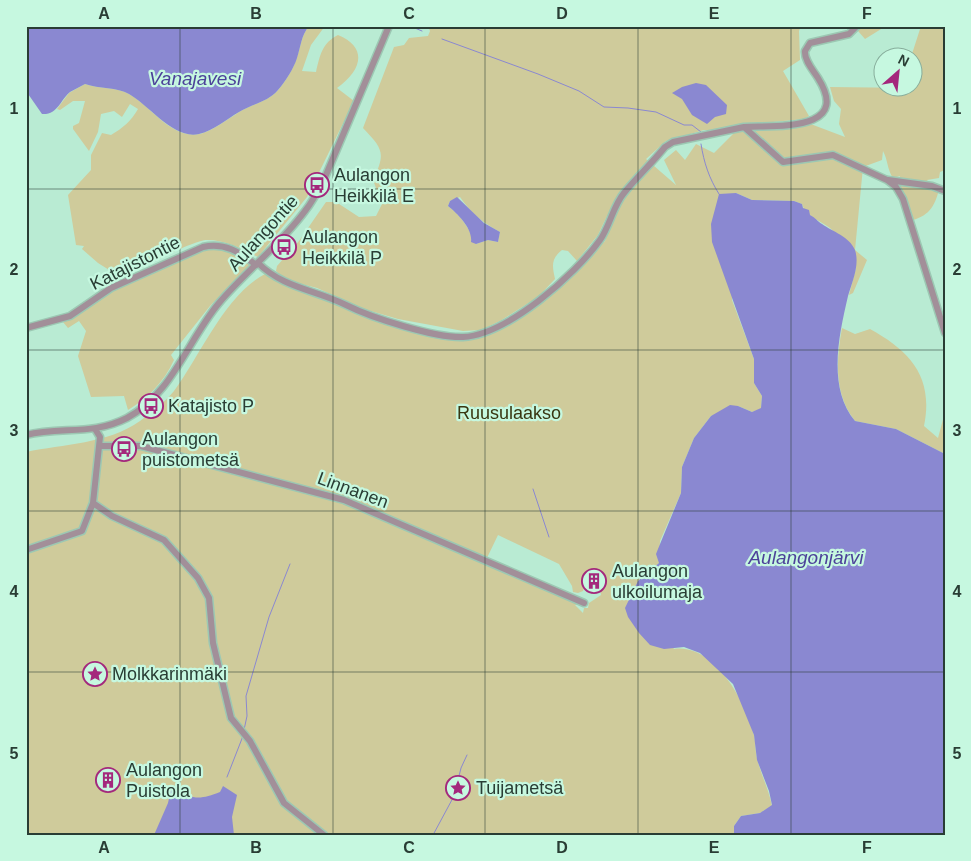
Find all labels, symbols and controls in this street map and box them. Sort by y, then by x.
text: A [98,5,110,22]
text: B [250,5,262,22]
text: C [403,5,415,22]
text: D [556,5,568,22]
text: E [709,5,720,22]
text: F [862,5,872,22]
north arrow [874,48,924,98]
text: N [896,51,912,70]
water label: Vanajavesi [149,68,242,89]
text: 1 [10,100,19,117]
text: 1 [953,100,962,117]
place label: Aulangon Heikkilä E [334,165,414,206]
bus stop icon: Aulangon Heikkilä E [304,172,330,198]
street label: Aulangontie [224,191,302,275]
place label: Aulangon Heikkilä P [302,227,382,268]
street label: Katajistontie [87,232,183,294]
bus stop icon: Aulangon Heikkilä P [271,234,297,260]
text: 2 [10,261,19,278]
text: 2 [953,261,962,278]
bus stop icon: Katajisto P [138,393,164,419]
place label: Katajisto P [168,396,254,416]
park label: Ruusulaakso [457,403,561,423]
text: 3 [10,422,19,439]
text: 3 [953,422,962,439]
place label: Aulangon puistometsä [142,429,240,470]
bus stop icon: Aulangon puistometsä [111,436,137,462]
street label: Linnanen [315,468,391,512]
water label: Aulangonjärvi [747,547,864,568]
place label: Aulangon ulkoilumaja [612,561,703,602]
building icon: Aulangon ulkoilumaja [581,568,607,594]
text: 4 [10,583,19,600]
text: 4 [953,583,962,600]
place icon: Molkkarinmäki [82,661,108,687]
place label: Molkkarinmäki [112,664,227,684]
text: 5 [10,745,19,762]
text: 5 [953,745,962,762]
place label: Aulangon Puistola [126,760,202,801]
building icon: Aulangon Puistola [95,767,121,793]
place icon: Tuijametsä [445,775,471,801]
place label: Tuijametsä [476,778,564,798]
text: A [98,839,110,856]
text: B [250,839,262,856]
text: C [403,839,415,856]
text: D [556,839,568,856]
text: E [709,839,720,856]
text: F [862,839,872,856]

